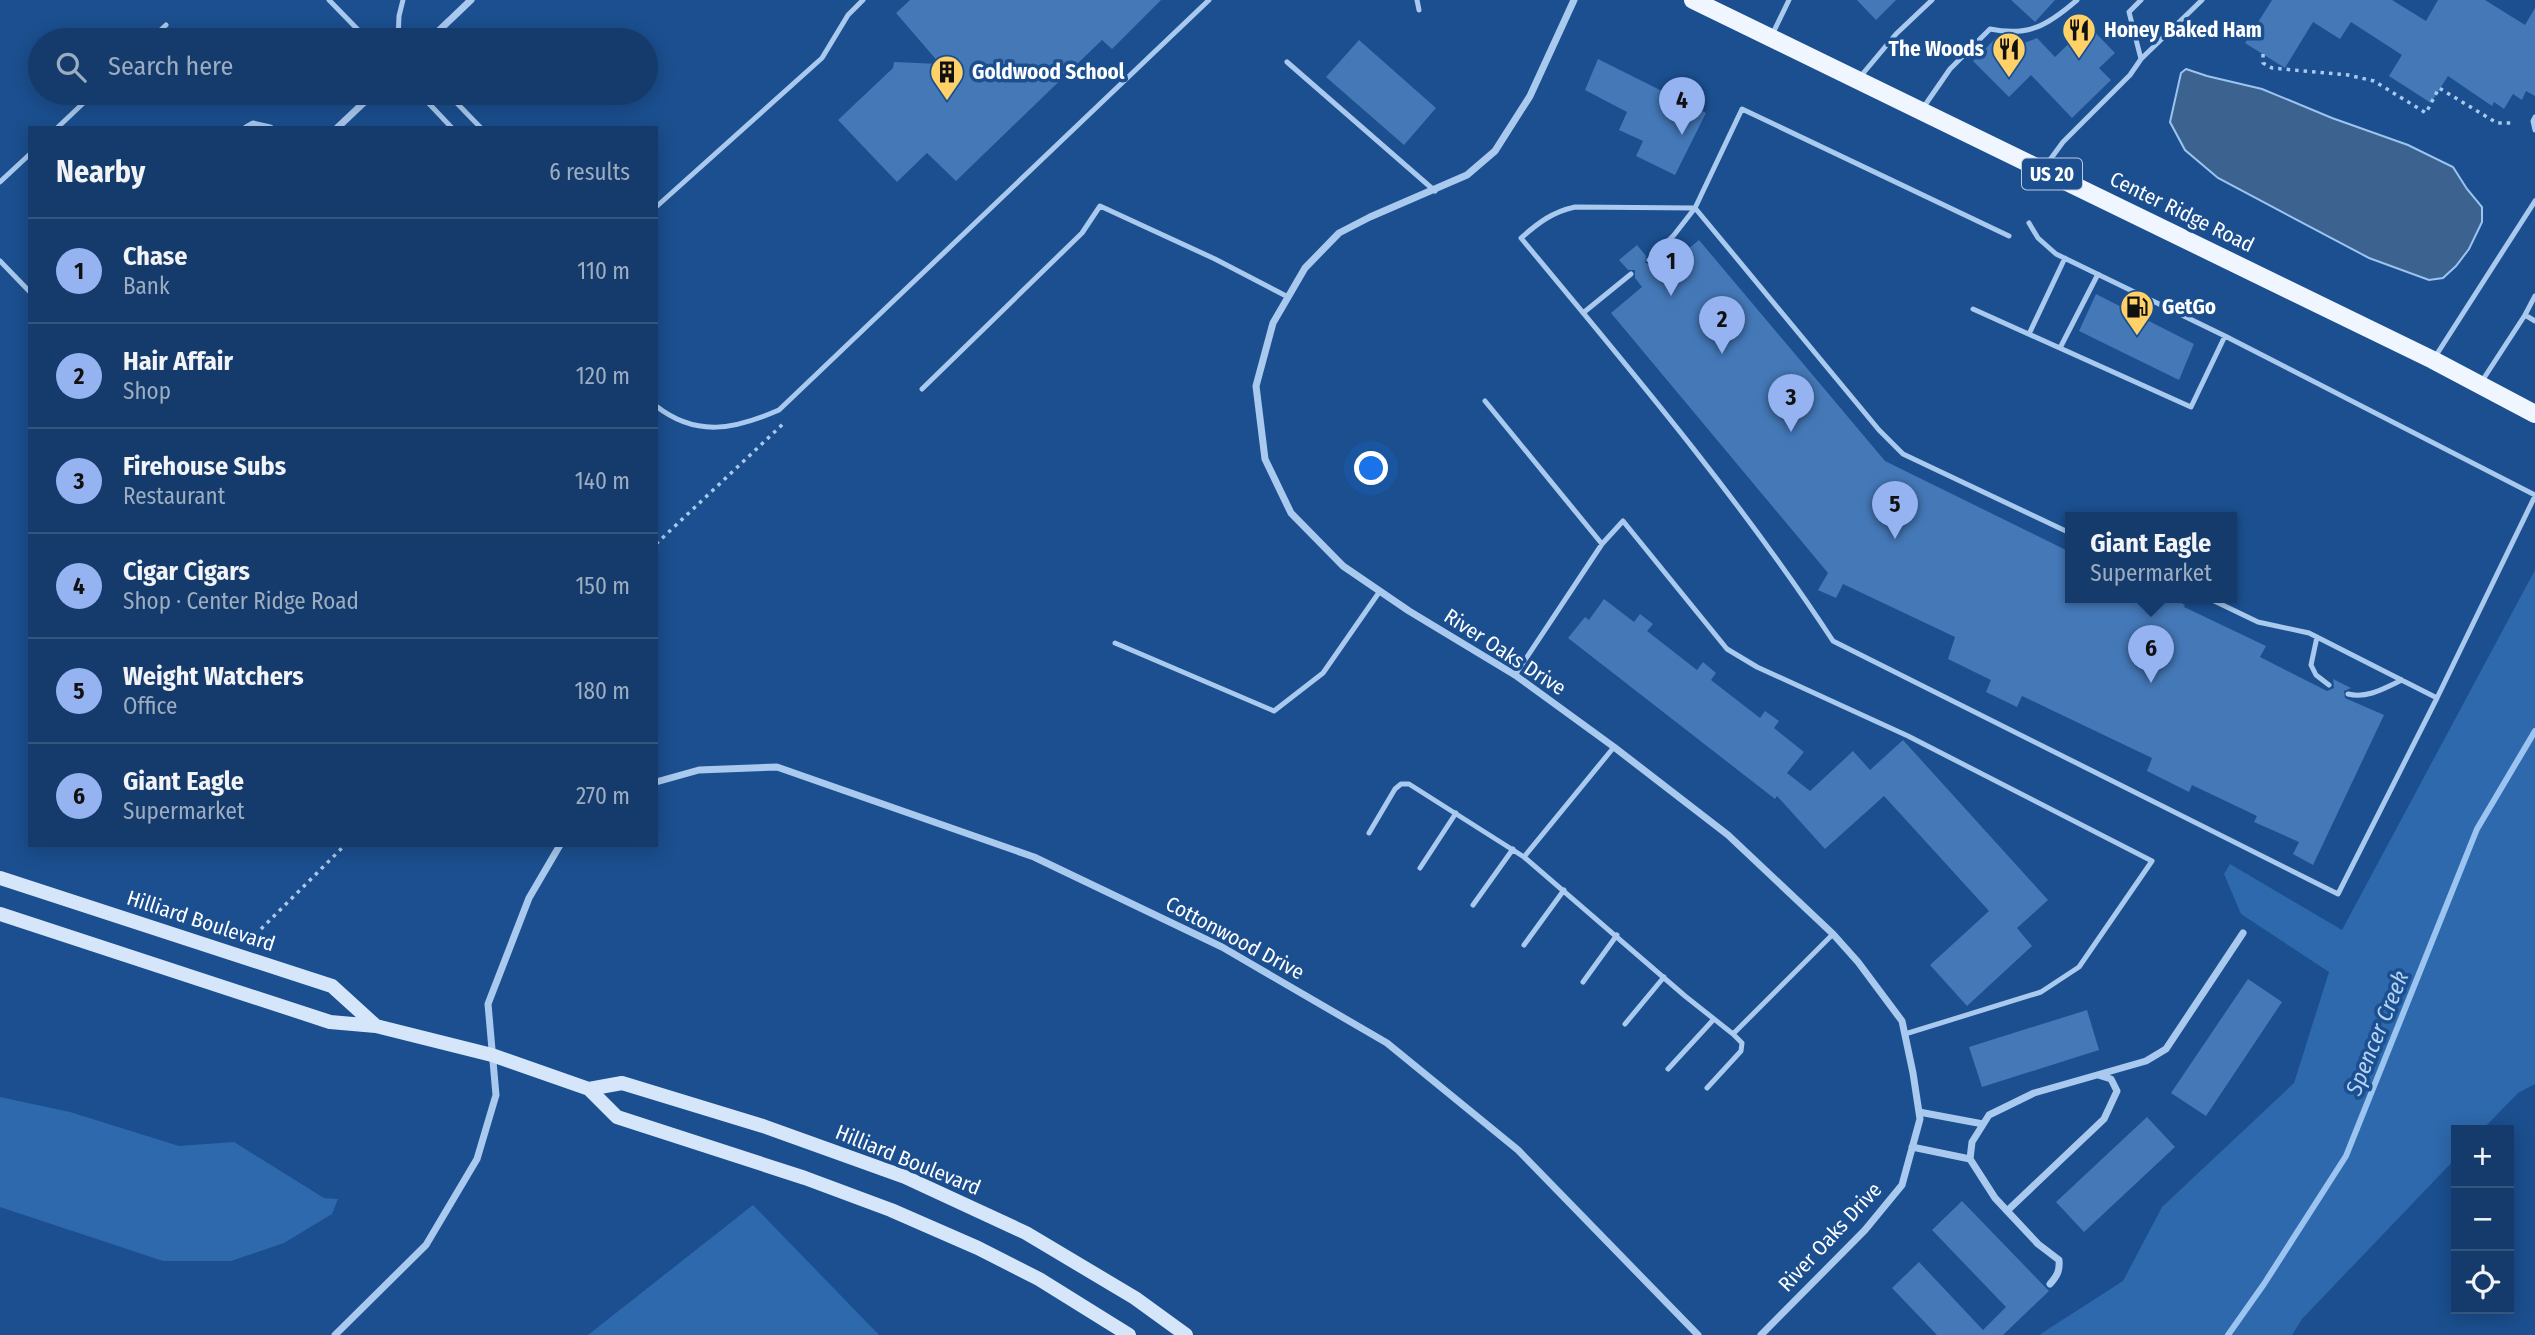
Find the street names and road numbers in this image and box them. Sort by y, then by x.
road number: US 20 [2022,158,2082,190]
street label: Center Ridge Road [2106,166,2258,258]
street label: River Oaks Drive [1439,603,1571,701]
street label: Hilliard Boulevard [124,885,278,957]
street label: Cottonwood Drive [1161,891,1309,985]
street label: Hilliard Boulevard [832,1119,984,1201]
street label: River Oaks Drive [1773,1177,1887,1297]

